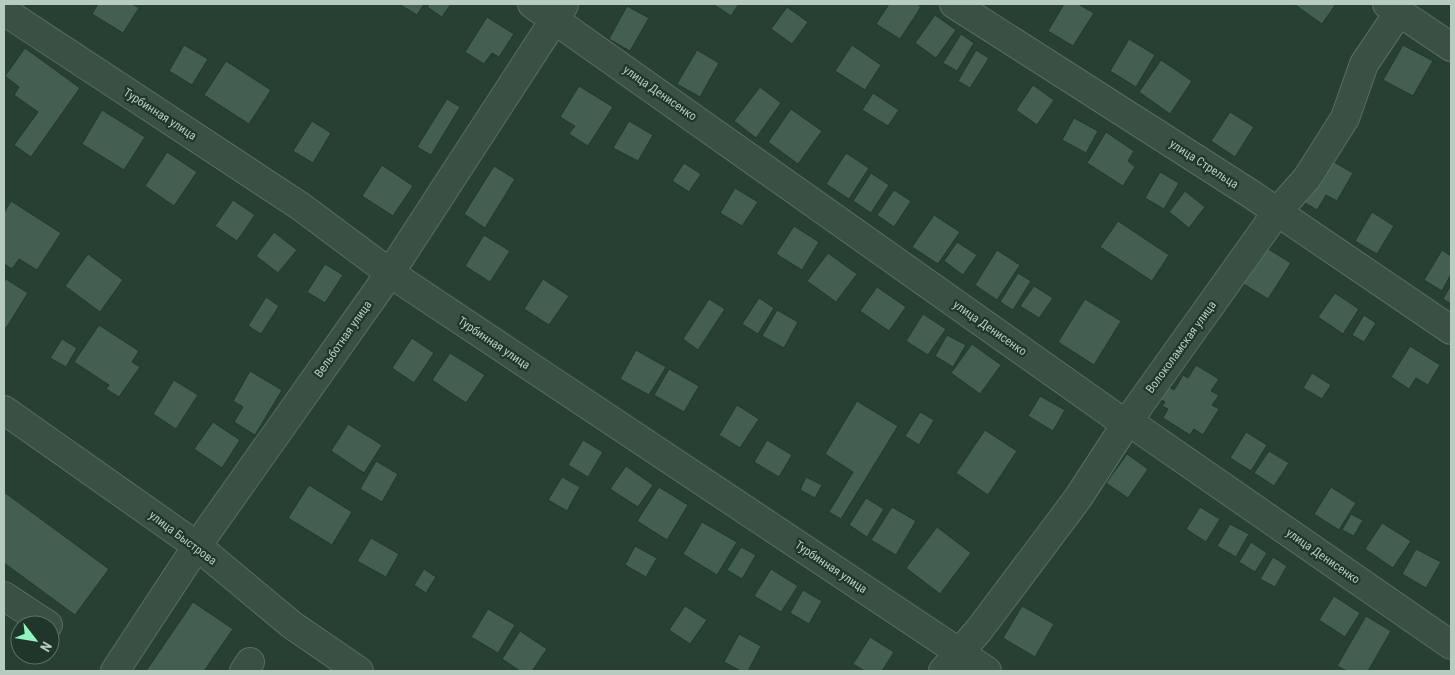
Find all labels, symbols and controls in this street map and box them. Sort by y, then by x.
street label: улица Денисенко [621,62,699,124]
street label: Турбинная улица [121,85,199,143]
street label: улица Стрельца [1167,137,1241,192]
street label: улица Денисенко [951,297,1029,359]
street label: Вельботная улица [311,298,375,380]
street label: Волоколамская улица [1143,298,1219,396]
street label: Турбинная улица [455,314,533,372]
street label: улица Быстрова [146,508,220,568]
street label: улица Денисенко [1284,525,1362,587]
street label: Турбинная улица [792,538,870,596]
north arrow [10,615,60,665]
text: N [37,639,55,654]

